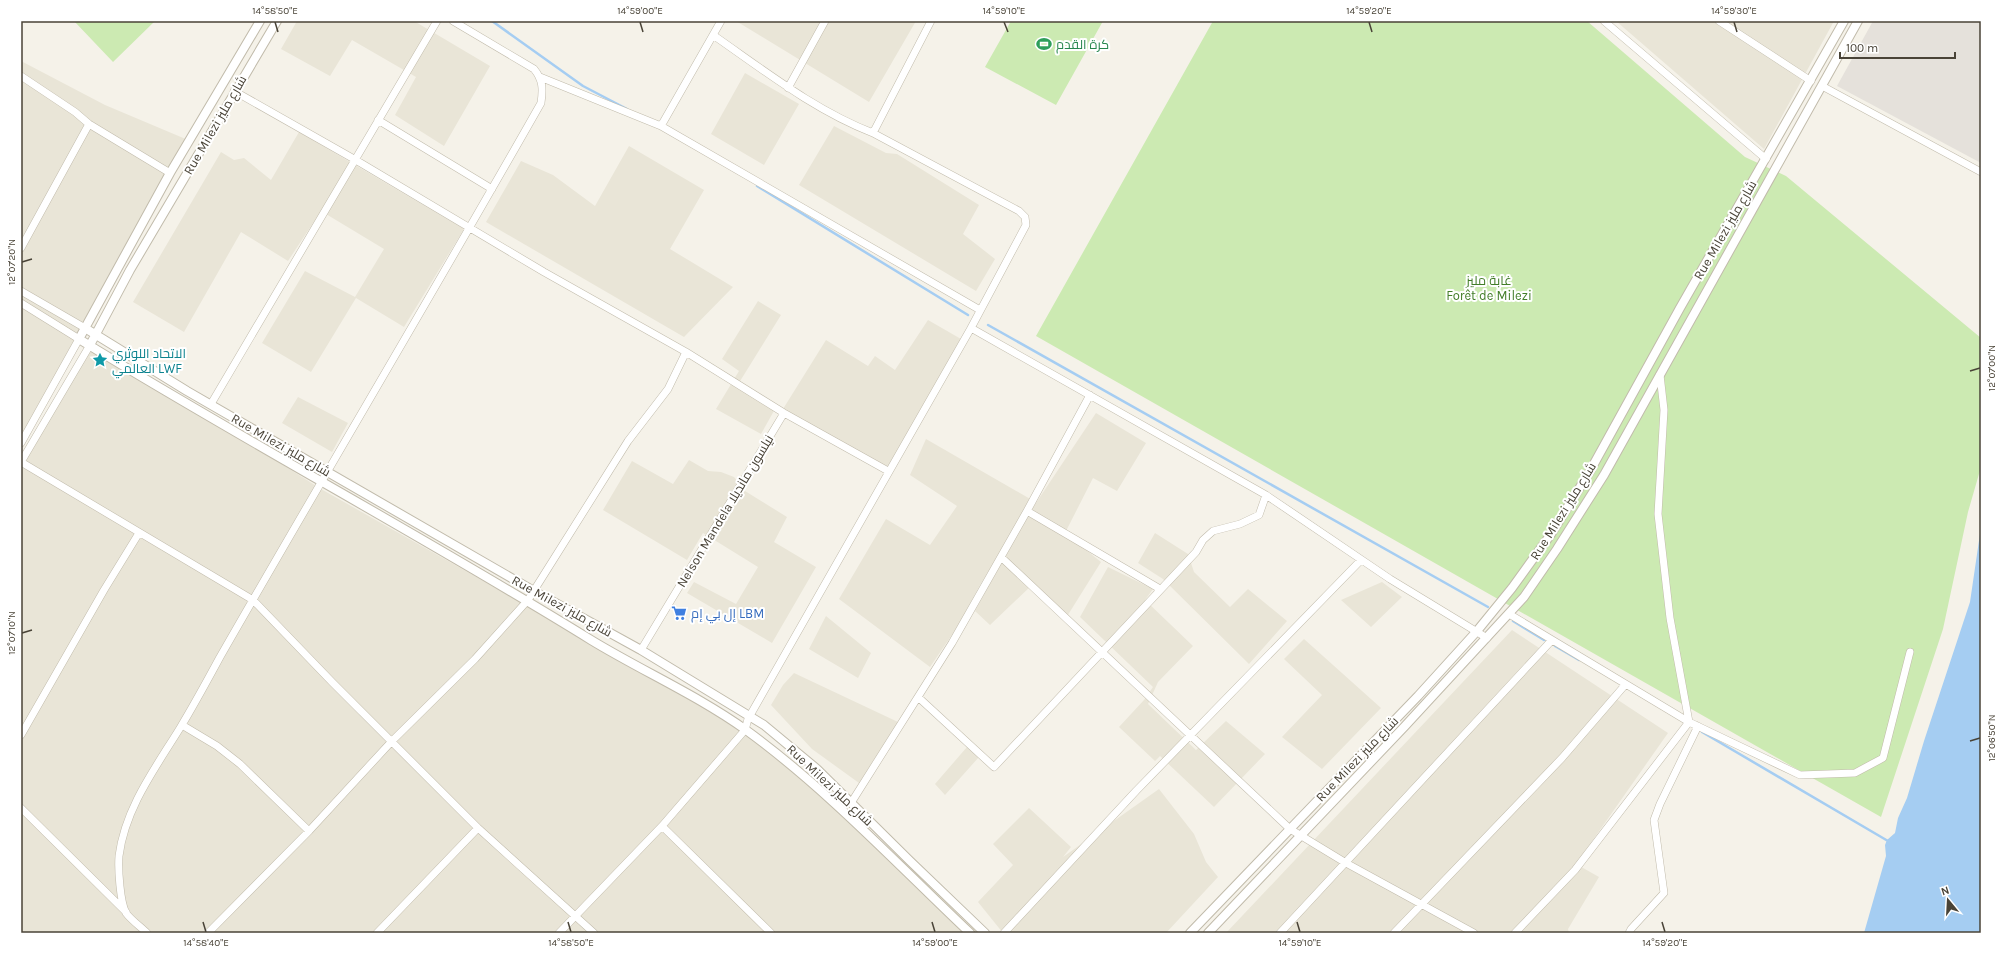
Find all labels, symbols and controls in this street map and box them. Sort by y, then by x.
text: 14°58'50"E [252,5,298,17]
text: 14°59'00"E [617,5,663,17]
text: 14°59'10"E [982,5,1026,17]
text: 14°59'20"E [1346,5,1392,17]
text: 14°59'30"E [1711,5,1757,17]
scale bar [1840,34,1955,60]
sports icon: كرة القدم [1035,35,1053,53]
place label: كرة القدم [1056,37,1109,54]
text: 100 m [1846,41,1878,55]
street label: Rue Milezi شارع مليز [180,73,250,178]
street label: Rue Milezi شارع مليز [1690,178,1760,283]
text: 12°07'20"N [6,239,18,285]
park label: غابة مليز Forêt de Milezi [1446,273,1532,303]
text: 12°07'00"N [1986,345,1998,391]
place label: الاتحاد اللوثري العالمي LWF [112,346,186,379]
place icon: الاتحاد اللوثري العالمي LWF [91,351,109,369]
street label: Rue Milezi شارع مليز [228,410,333,480]
street label: Nelson Mandela نيلسون مانديلا [674,432,776,590]
street label: Rue Milezi شارع مليز [1527,459,1600,563]
street label: Rue Milezi شارع مليز [509,572,615,641]
supermarket icon: إل بي إم LBM [670,604,688,622]
place label: إل بي إم LBM [691,606,764,624]
text: 12°07'10"N [6,611,18,655]
street label: Rue Milezi شارع مليز [1313,713,1402,805]
text: 12°06'50"N [1986,715,1998,762]
street label: Rue Milezi شارع مليز [783,741,876,829]
north arrow [1928,880,1968,920]
text: N [1939,884,1951,898]
text: 14°58'40"E [183,937,229,949]
text: 14°58'50"E [548,937,594,949]
text: 14°59'00"E [912,937,958,949]
text: 14°59'10"E [1278,937,1322,949]
text: 14°59'20"E [1642,937,1688,949]

